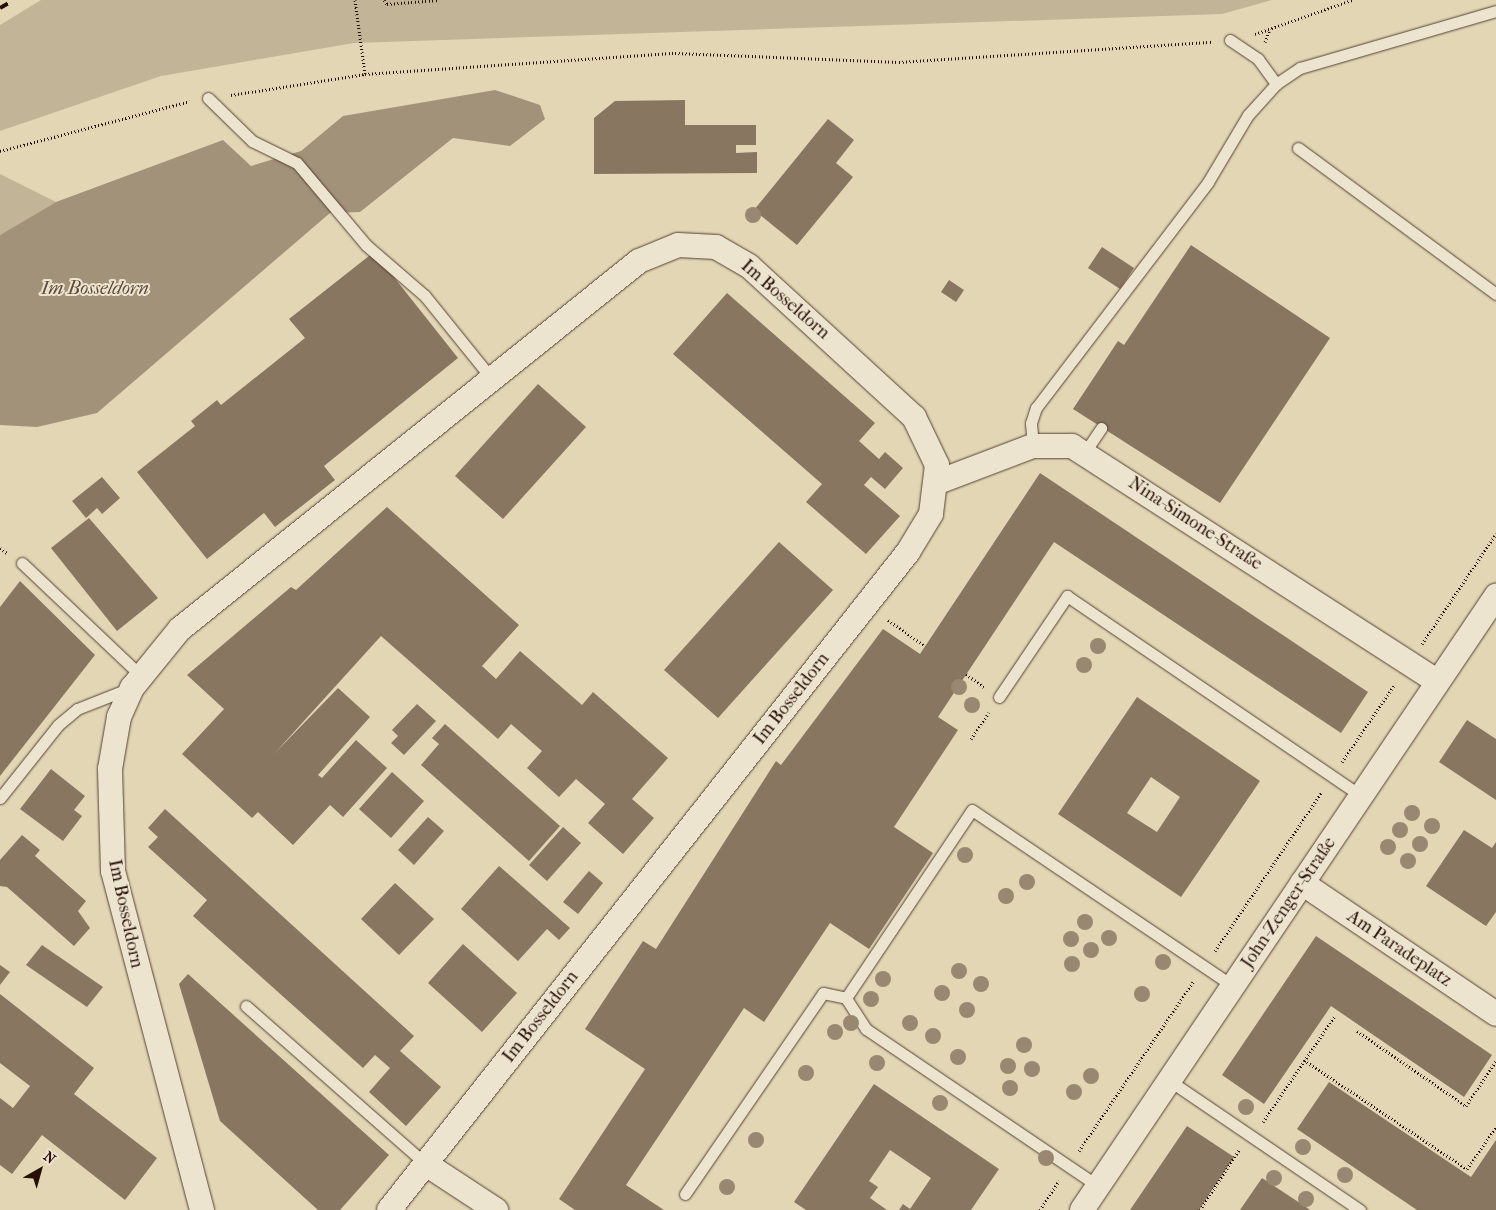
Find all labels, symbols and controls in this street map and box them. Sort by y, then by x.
street label: Im Bosseldorn [736,256,834,344]
water label: Im Bosseldorn [41,278,149,300]
street label: Nina-Simone-Straße [1124,473,1266,575]
street label: Im Bosseldorn [749,649,835,749]
street label: John-Zenger-Straße [1237,833,1341,973]
street label: Im Bosseldorn [103,858,147,970]
street label: Am Paradeplatz [1343,906,1455,992]
street label: Im Bosseldorn [498,967,584,1067]
north arrow [15,1145,65,1195]
text: N [40,1148,59,1168]

